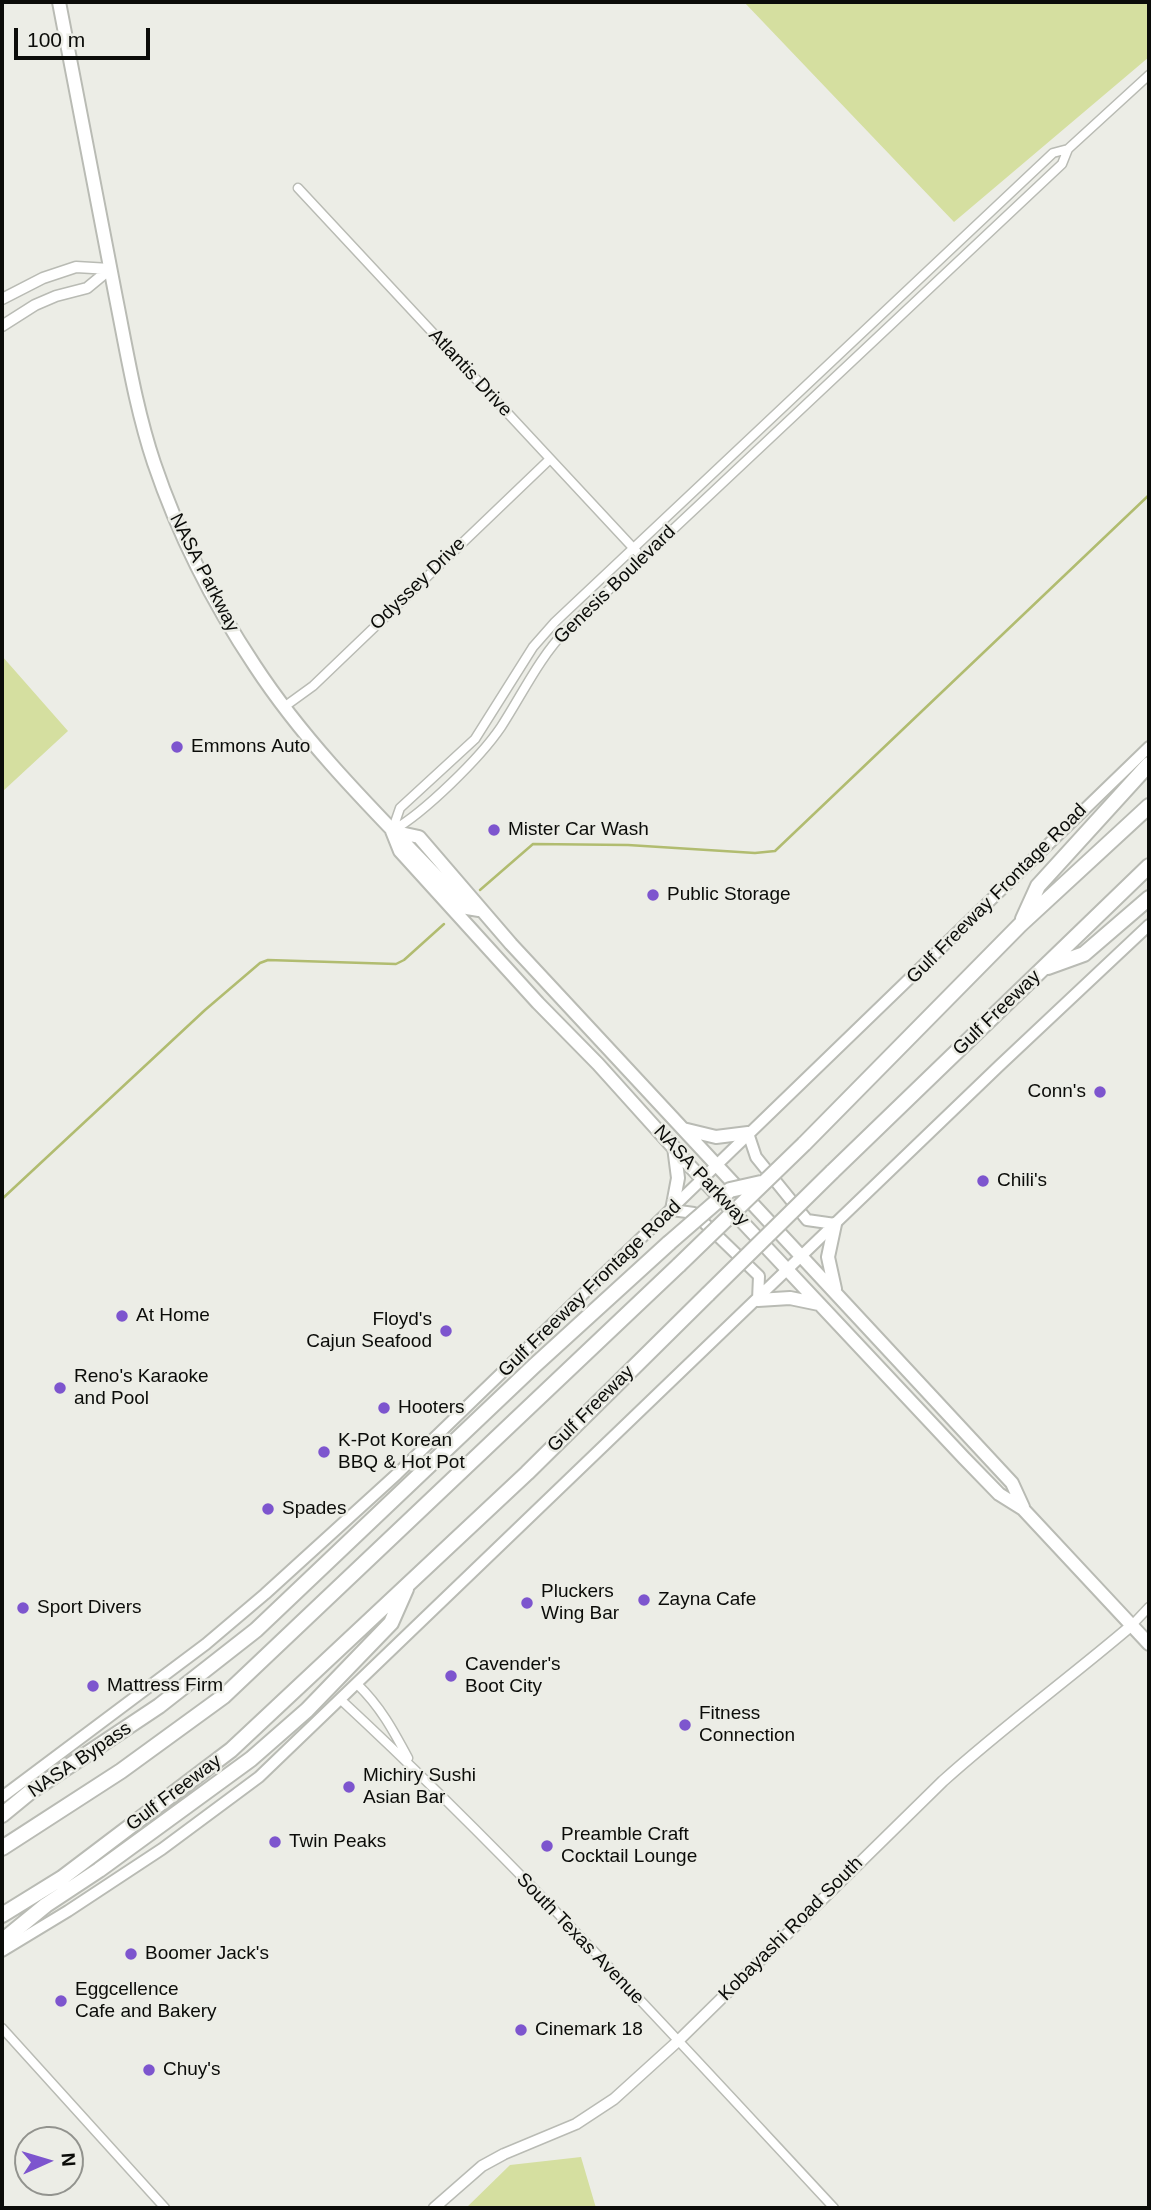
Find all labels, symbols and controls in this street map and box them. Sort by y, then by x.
scale bar [18,14,154,58]
text: 100 m [27,28,85,51]
street label: Atlantis Drive [423,324,517,422]
street label: NASA Parkway [164,510,244,636]
street label: Genesis Boulevard [549,521,681,649]
street label: Odyssey Drive [366,533,470,635]
place label: Emmons Auto [191,736,310,758]
marker: Emmons Auto [169,739,185,755]
street label: Gulf Freeway Frontage Road [902,799,1092,989]
place label: Mister Car Wash [508,819,649,841]
marker: Mister Car Wash [486,822,502,838]
place label: Public Storage [667,884,791,906]
marker: Public Storage [645,887,661,903]
street label: Gulf Freeway [948,966,1046,1060]
place label: Conn's [1027,1081,1086,1103]
marker: Conn's [1092,1084,1108,1100]
street label: NASA Parkway [648,1121,754,1231]
place label: Chili's [997,1170,1047,1192]
marker: Chili's [975,1173,991,1189]
street label: Gulf Freeway Frontage Road [494,1196,686,1382]
place label: At Home [136,1305,210,1327]
marker: At Home [114,1308,130,1324]
place label: Floyd's Cajun Seafood [306,1309,432,1353]
marker: Floyd's Cajun Seafood [438,1323,454,1339]
street label: Gulf Freeway [543,1361,639,1457]
place label: Reno's Karaoke and Pool [74,1366,209,1410]
marker: Reno's Karaoke and Pool [52,1380,68,1396]
place label: Hooters [398,1397,465,1419]
marker: Hooters [376,1400,392,1416]
place label: K-Pot Korean BBQ & Hot Pot [338,1430,465,1474]
marker: K-Pot Korean BBQ & Hot Pot [316,1444,332,1460]
place label: Spades [282,1498,346,1520]
marker: Spades [260,1501,276,1517]
place label: Pluckers Wing Bar [541,1581,619,1625]
place label: Zayna Cafe [658,1589,756,1611]
marker: Zayna Cafe [636,1592,652,1608]
marker: Pluckers Wing Bar [519,1595,535,1611]
place label: Sport Divers [37,1597,142,1619]
marker: Sport Divers [15,1600,31,1616]
place label: Cavender's Boot City [465,1654,561,1698]
marker: Cavender's Boot City [443,1668,459,1684]
place label: Mattress Firm [107,1675,223,1697]
marker: Mattress Firm [85,1678,101,1694]
place label: Fitness Connection [699,1703,795,1747]
street label: NASA Bypass [24,1717,136,1803]
marker: Fitness Connection [677,1717,693,1733]
street label: Gulf Freeway [122,1750,226,1836]
place label: Michiry Sushi Asian Bar [363,1765,476,1809]
marker: Michiry Sushi Asian Bar [341,1779,357,1795]
place label: Preamble Craft Cocktail Lounge [561,1824,697,1868]
place label: Twin Peaks [289,1831,386,1853]
marker: Twin Peaks [267,1834,283,1850]
marker: Preamble Craft Cocktail Lounge [539,1838,555,1854]
street label: Kobayashi Road South [714,1852,868,2006]
street label: South Texas Avenue [511,1869,649,2009]
place label: Boomer Jack's [145,1943,269,1965]
marker: Boomer Jack's [123,1946,139,1962]
place label: Eggcellence Cafe and Bakery [75,1979,217,2023]
marker: Eggcellence Cafe and Bakery [53,1993,69,2009]
place label: Cinemark 18 [535,2019,643,2041]
marker: Cinemark 18 [513,2022,529,2038]
place label: Chuy's [163,2059,220,2081]
marker: Chuy's [141,2062,157,2078]
north arrow [14,2126,84,2196]
text: N [57,2152,79,2167]

